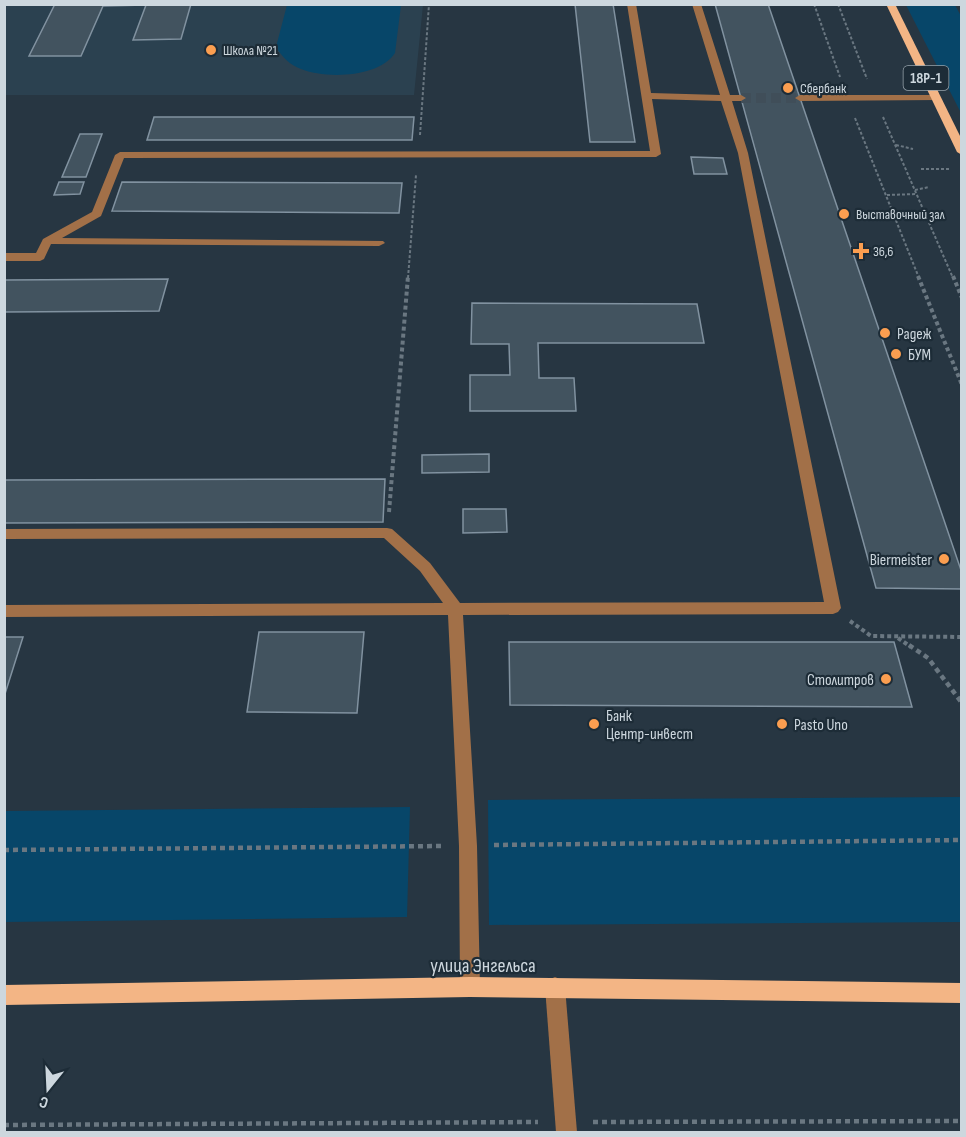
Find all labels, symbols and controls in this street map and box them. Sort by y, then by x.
place label: Школа №21 [223,42,278,59]
marker: Школа №21 [204,43,218,57]
road number: 18Р-1 [904,66,948,90]
place label: Сбербанк [800,80,847,97]
marker: Сбербанк [781,81,795,95]
place label: Выставочный зал [856,206,945,223]
marker: Выставочный зал [837,207,851,221]
place label: 36,6 [873,243,893,260]
marker: 36,6 [854,244,868,258]
place label: Радеж [897,325,932,344]
marker: Радеж [878,326,892,340]
place label: БУМ [908,346,931,365]
marker: БУМ [889,347,903,361]
place label: Biermeister [870,551,932,570]
marker: Biermeister [937,552,951,566]
place label: Столитров [807,671,874,690]
marker: Столитров [879,672,893,686]
place label: Банк Центр-инвест [606,707,693,744]
place label: Pasto Uno [794,716,848,735]
marker: Банк Центр-инвест [587,717,601,731]
marker: Pasto Uno [775,717,789,731]
street label: улица Энгельса [430,954,536,978]
north arrow [18,1059,78,1119]
text: С [37,1092,51,1112]

